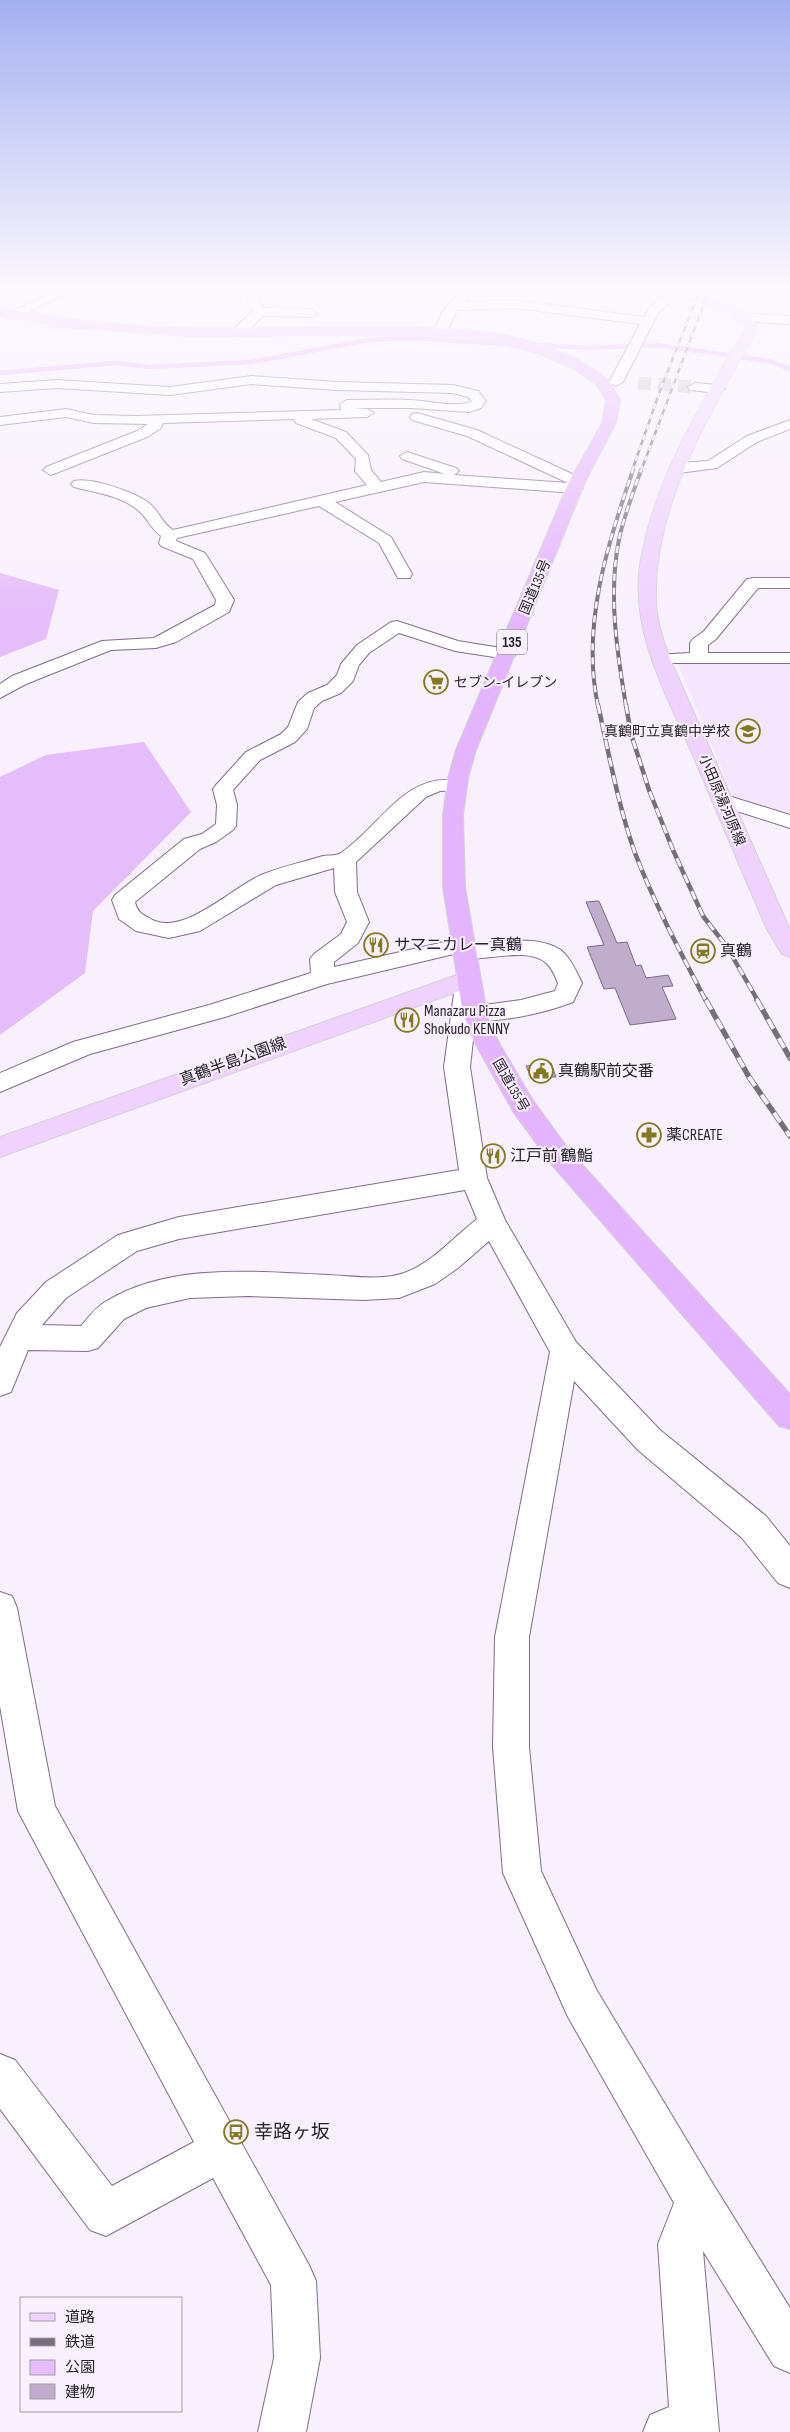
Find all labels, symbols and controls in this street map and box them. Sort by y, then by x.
street label: 国道135号 [516,557,554,617]
road number: 135 [497,630,527,654]
supermarket icon: セブン-イレブン [423,669,449,695]
place label: セブン-イレブン [454,674,557,691]
school or university icon: 真鶴町立真鶴中学校 [735,718,761,744]
place label: 真鶴町立真鶴中学校 [604,723,730,740]
street label: 小田原湯河原線 [695,752,749,848]
restaurant icon: サマニカレー真鶴 [363,932,389,958]
place label: サマニカレー真鶴 [394,936,522,955]
station icon: 真鶴 [690,938,716,964]
place label: 真鶴 [720,942,752,961]
place label: Manazaru Pizza Shokudo KENNY [424,1002,510,1039]
restaurant icon: Manazaru Pizza Shokudo KENNY [394,1007,420,1033]
street label: 真鶴半島公園線 [177,1034,289,1090]
street label: 国道135号 [489,1055,533,1115]
public building icon: 真鶴駅前交番 [528,1058,554,1084]
place label: 真鶴駅前交番 [558,1062,654,1081]
pharmacy icon: 薬CREATE [636,1122,662,1148]
place label: 薬CREATE [666,1126,723,1145]
restaurant icon: 江戸前 鶴鮨 [480,1143,506,1169]
place label: 江戸前 鶴鮨 [510,1147,593,1166]
bus stop icon: 幸路ヶ坂 [223,2119,249,2145]
place label: 幸路ヶ坂 [254,2121,330,2144]
legend [20,2297,182,2412]
text: 道路 [65,2308,95,2327]
text: 鉄道 [65,2333,95,2352]
text: 公園 [65,2358,95,2377]
text: 建物 [65,2383,95,2402]

